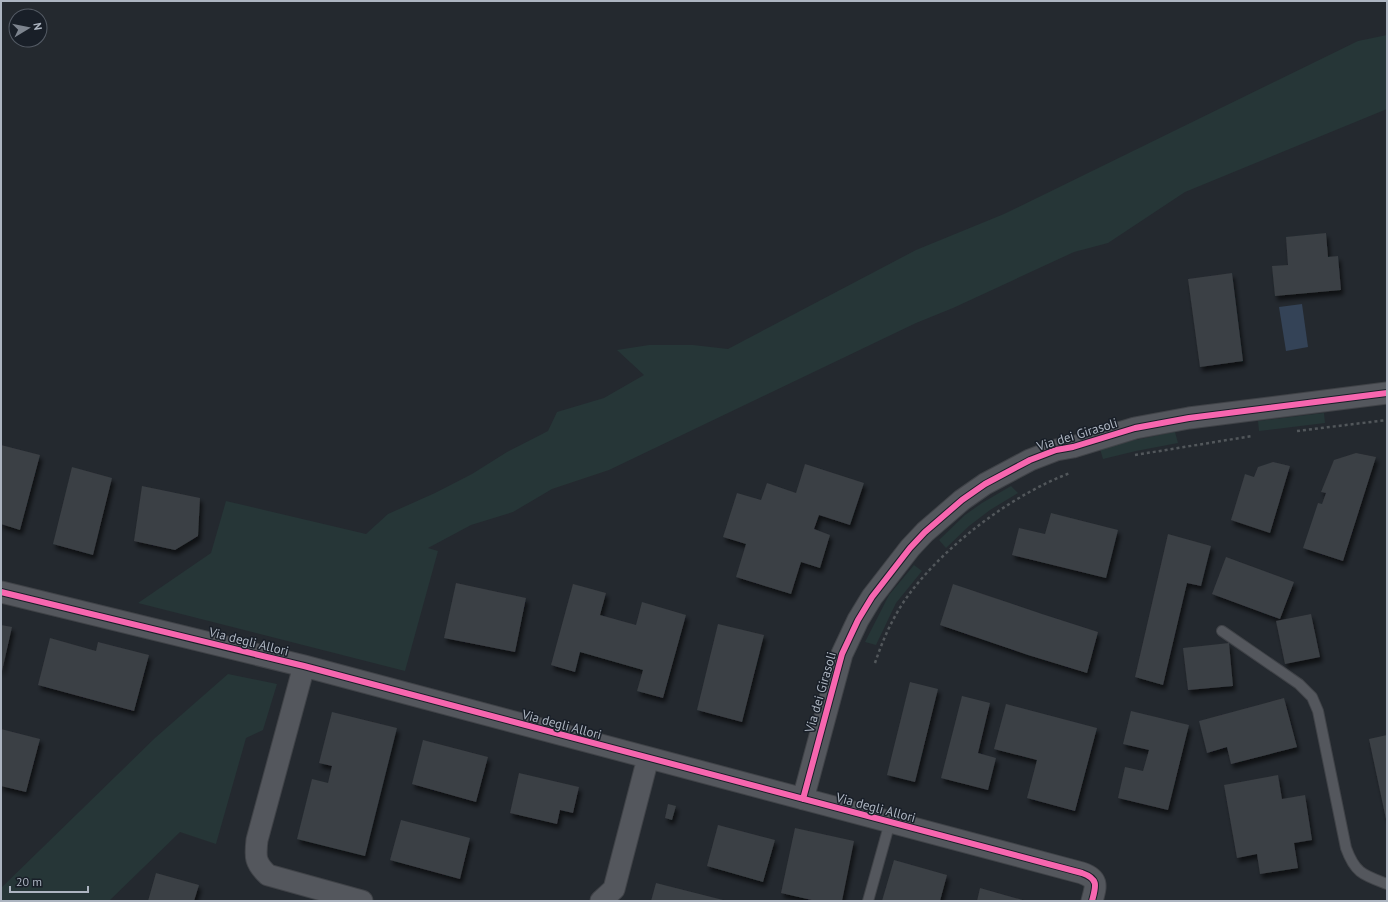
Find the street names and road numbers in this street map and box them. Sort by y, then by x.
street label: Via dei Girasoli [1034,414,1119,455]
street label: Via degli Allori [206,623,291,660]
street label: Via dei Girasoli [801,650,840,736]
street label: Via degli Allori [519,705,603,743]
street label: Via degli Allori [833,788,917,826]

